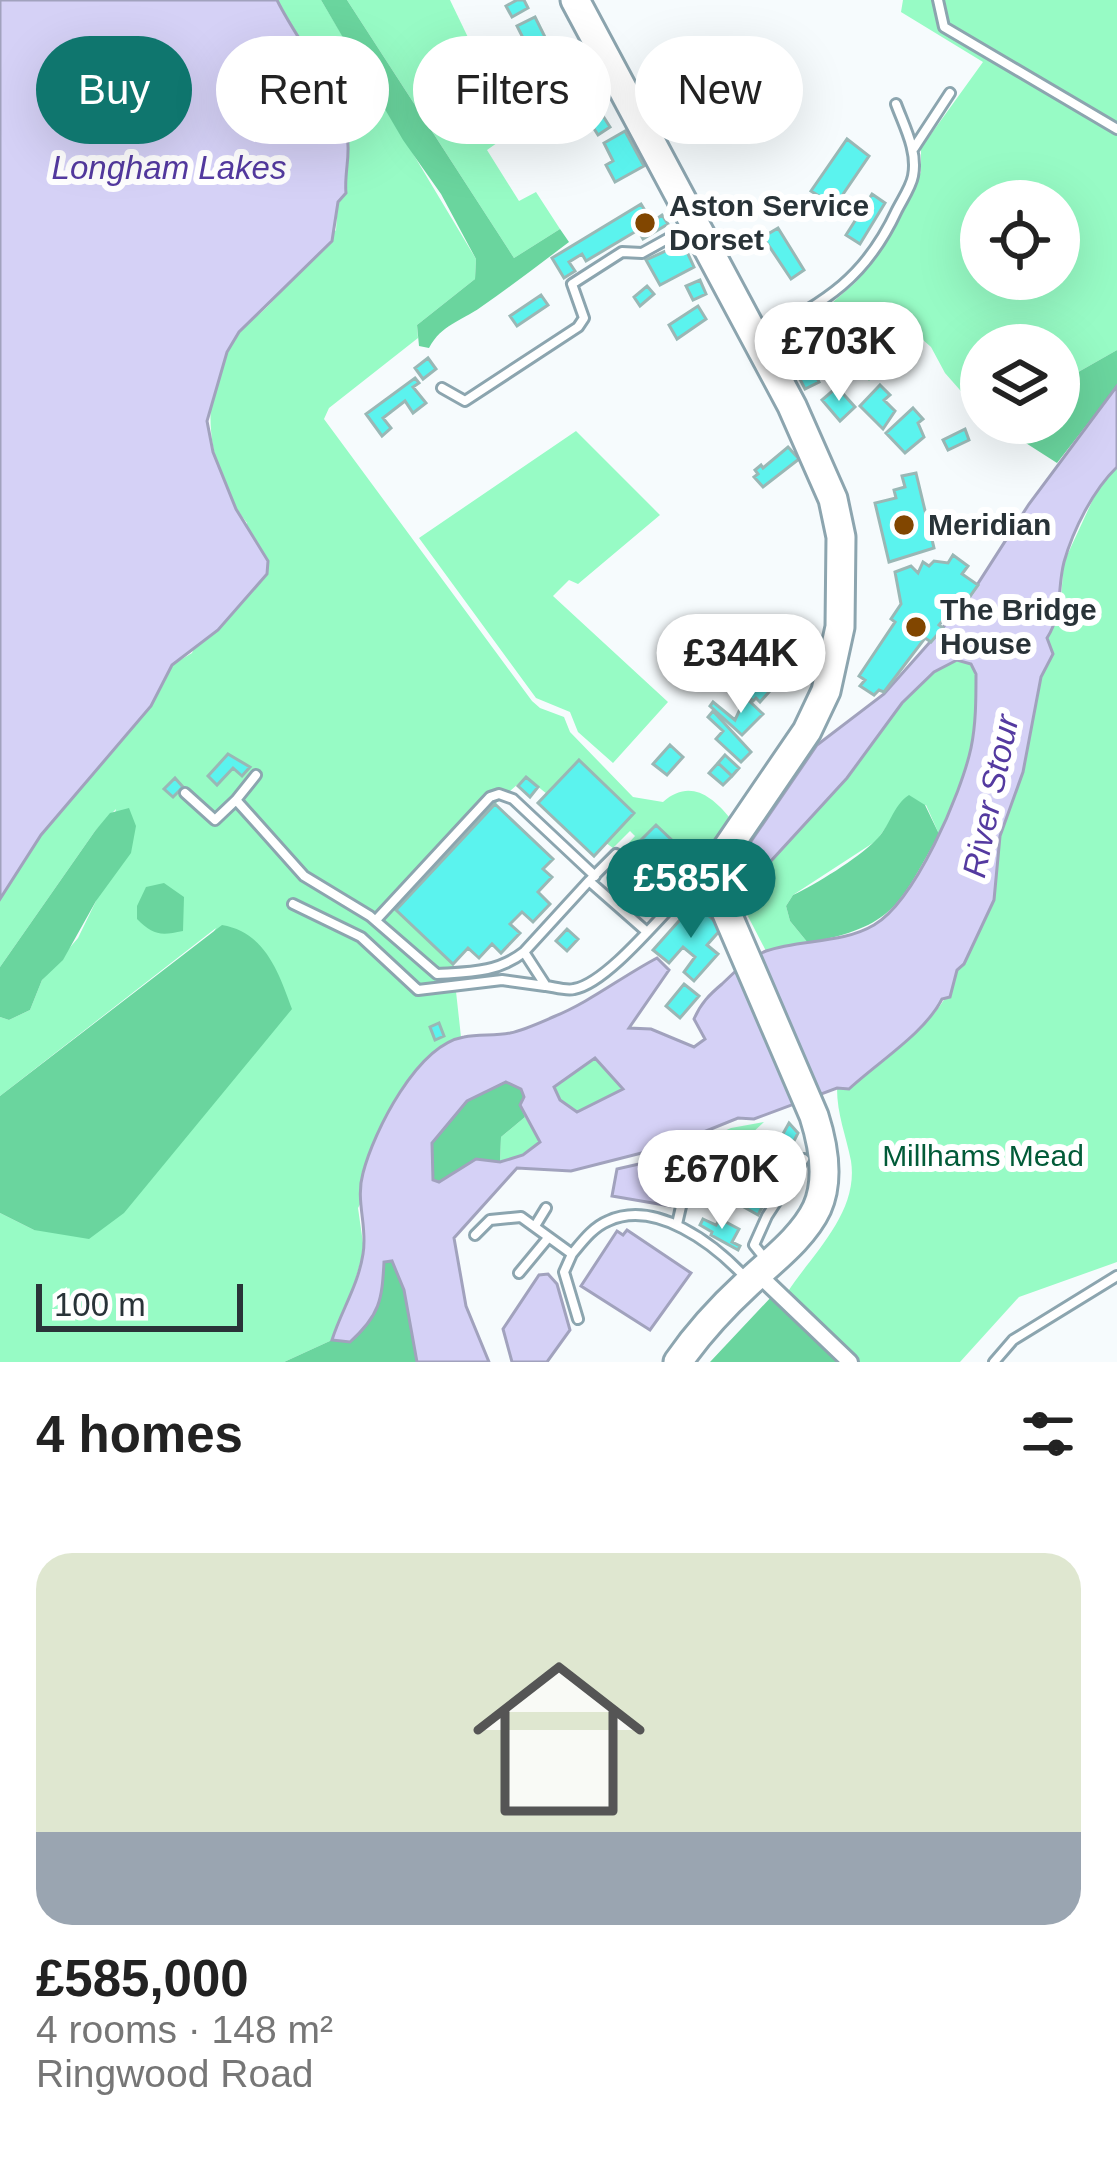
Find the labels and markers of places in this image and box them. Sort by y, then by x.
place label: Aston Service Dorset [669,189,869,256]
marker: Aston Service Dorset [632,210,658,236]
pin: £703K [755,302,923,404]
place label: Meridian [928,508,1051,541]
marker: Meridian [891,512,917,538]
place label: The Bridge House [940,593,1097,660]
pin: £344K [657,614,825,716]
marker: The Bridge House [903,614,929,640]
pin: £585K [607,839,775,941]
pin: £670K [638,1130,806,1232]

